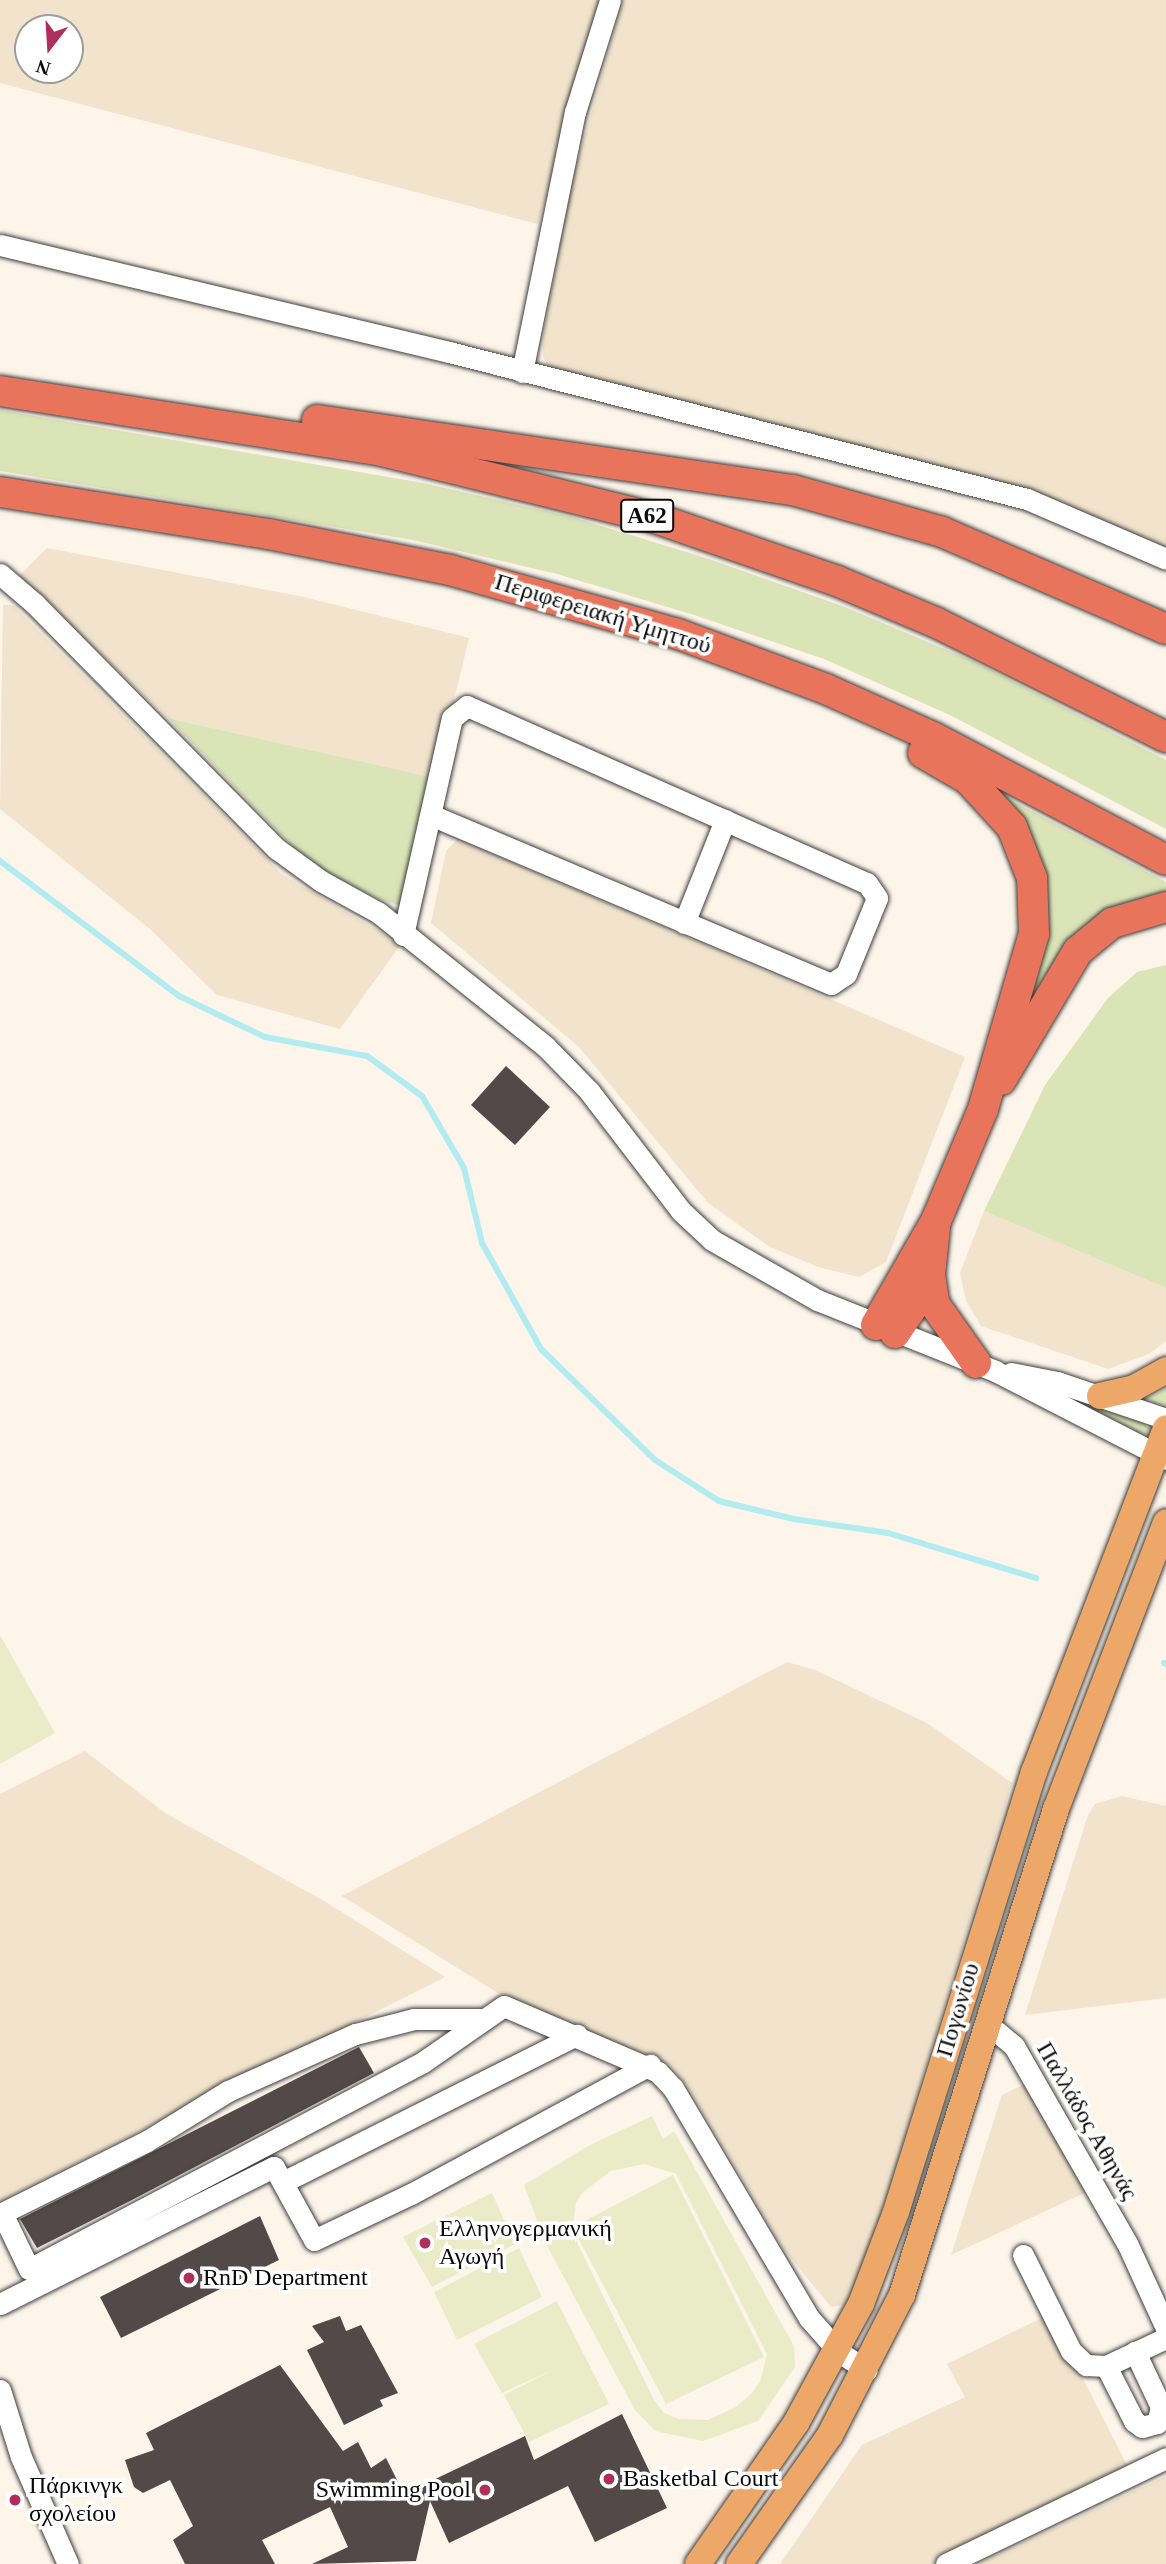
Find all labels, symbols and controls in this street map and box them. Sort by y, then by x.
north arrow [14,14,84,84]
text: N [34,56,53,80]
road number: Α62 [619,496,675,536]
street label: Περιφερειακή Υμηττού [491,567,715,661]
street label: Πογωνίου [930,1959,986,2061]
street label: Παλλάδος Αθηνάς [1030,2036,1144,2206]
place label: Ελληνογερμανική Αγωγή [439,2215,612,2271]
marker: Ελληνογερμανική Αγωγή [417,2235,433,2251]
place label: RnD Department [203,2264,368,2292]
marker: RnD Department [181,2270,197,2286]
place label: Basketbal Court [623,2465,778,2493]
marker: Basketbal Court [601,2471,617,2487]
place label: Πάρκινγκ σχολείου [29,2472,123,2528]
place label: Swimming Pool [316,2476,471,2504]
marker: Swimming Pool [477,2482,493,2498]
marker: Πάρκινγκ σχολείου [7,2492,23,2508]

